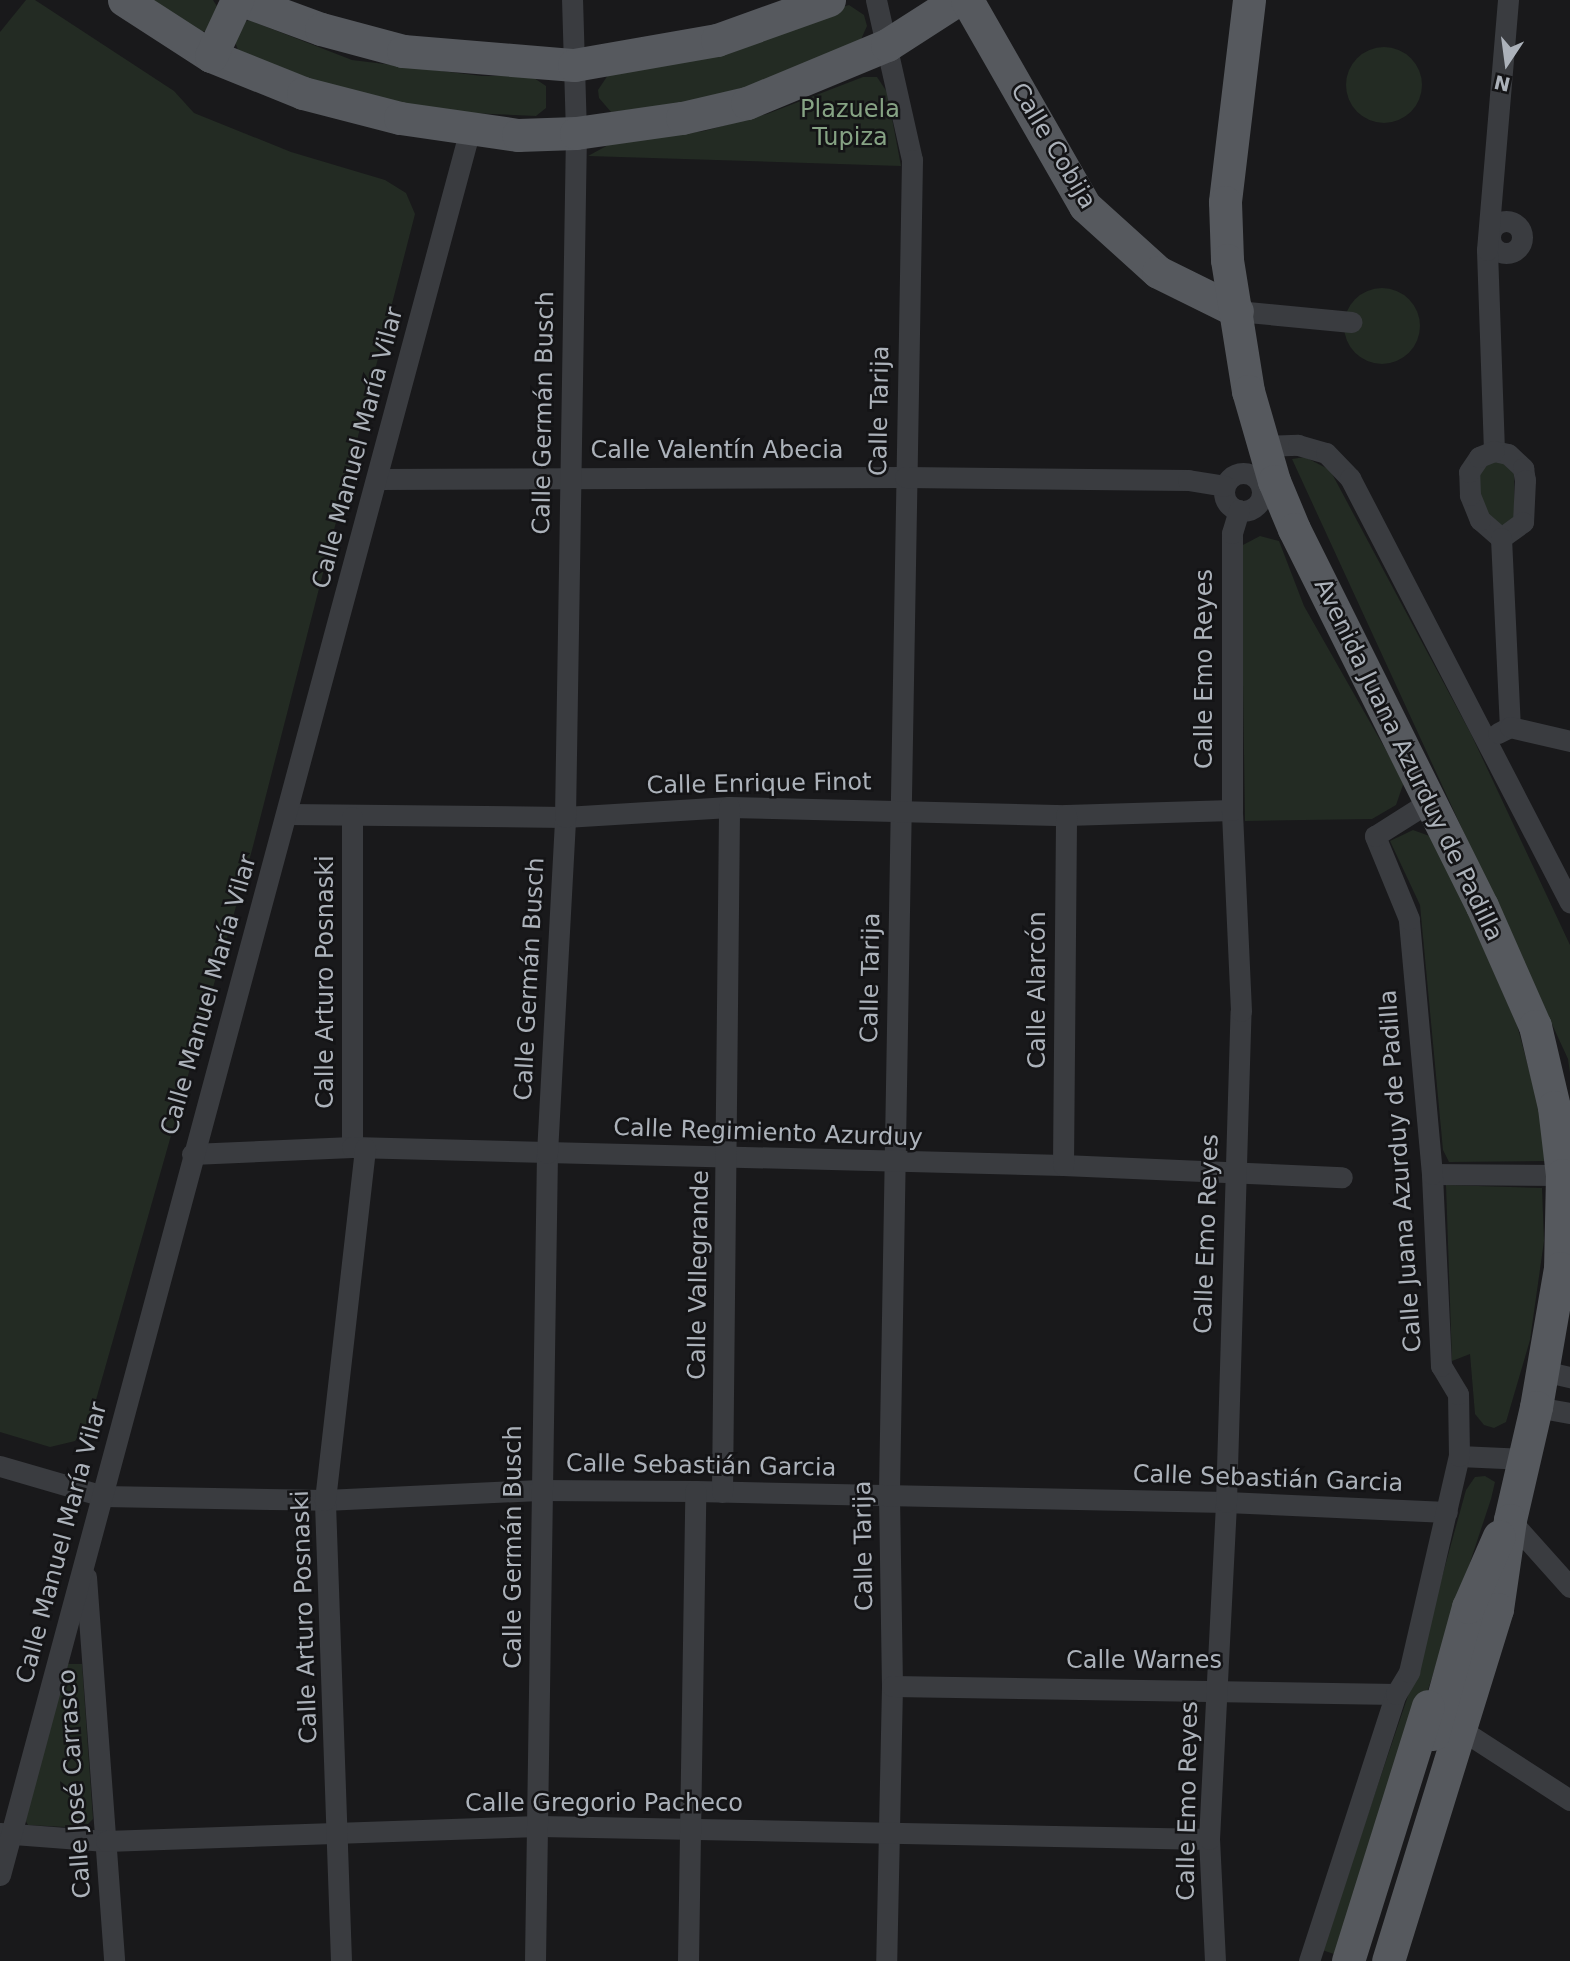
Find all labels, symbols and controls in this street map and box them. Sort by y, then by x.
north arrow [1472,28,1542,98]
text: N [1492,71,1512,96]
street label: Calle Cobija [1004,78,1102,214]
park label: Plazuela Tupiza [800,96,900,152]
street label: Calle Germán Busch [527,291,561,535]
street label: Calle Manuel María Vilar [307,304,409,592]
street label: Calle Tarija [864,346,896,476]
street label: Calle Valentín Abecia [590,437,844,465]
street label: Calle Emo Reyes [1191,569,1219,769]
street label: Avenida Juana Azurduy de Padilla [1307,574,1509,946]
street label: Calle Enrique Finot [646,768,872,800]
street label: Calle Manuel María Vilar [155,852,263,1138]
street label: Calle Arturo Posnaski [312,855,340,1109]
street label: Calle Germán Busch [509,857,551,1101]
street label: Calle Alarcón [1024,911,1052,1069]
street label: Calle Tarija [855,913,887,1043]
street label: Calle Juana Azurduy de Padilla [1374,989,1428,1353]
street label: Calle Regimiento Azurduy [613,1113,923,1153]
street label: Calle Emo Reyes [1189,1134,1225,1334]
street label: Calle Vallegrande [683,1170,715,1380]
street label: Calle Manuel María Vilar [11,1399,113,1687]
street label: Calle Germán Busch [500,1425,528,1669]
street label: Calle Sebastián Garcia [566,1449,836,1483]
street label: Calle Sebastián Garcia [1132,1460,1404,1498]
street label: Calle Tarija [848,1481,880,1611]
street label: Calle Arturo Posnaski [286,1490,324,1744]
street label: Calle Warnes [1066,1647,1222,1675]
street label: Calle José Carrasco [53,1668,97,1900]
street label: Calle Emo Reyes [1172,1701,1204,1901]
street label: Calle Gregorio Pacheco [465,1790,743,1818]

